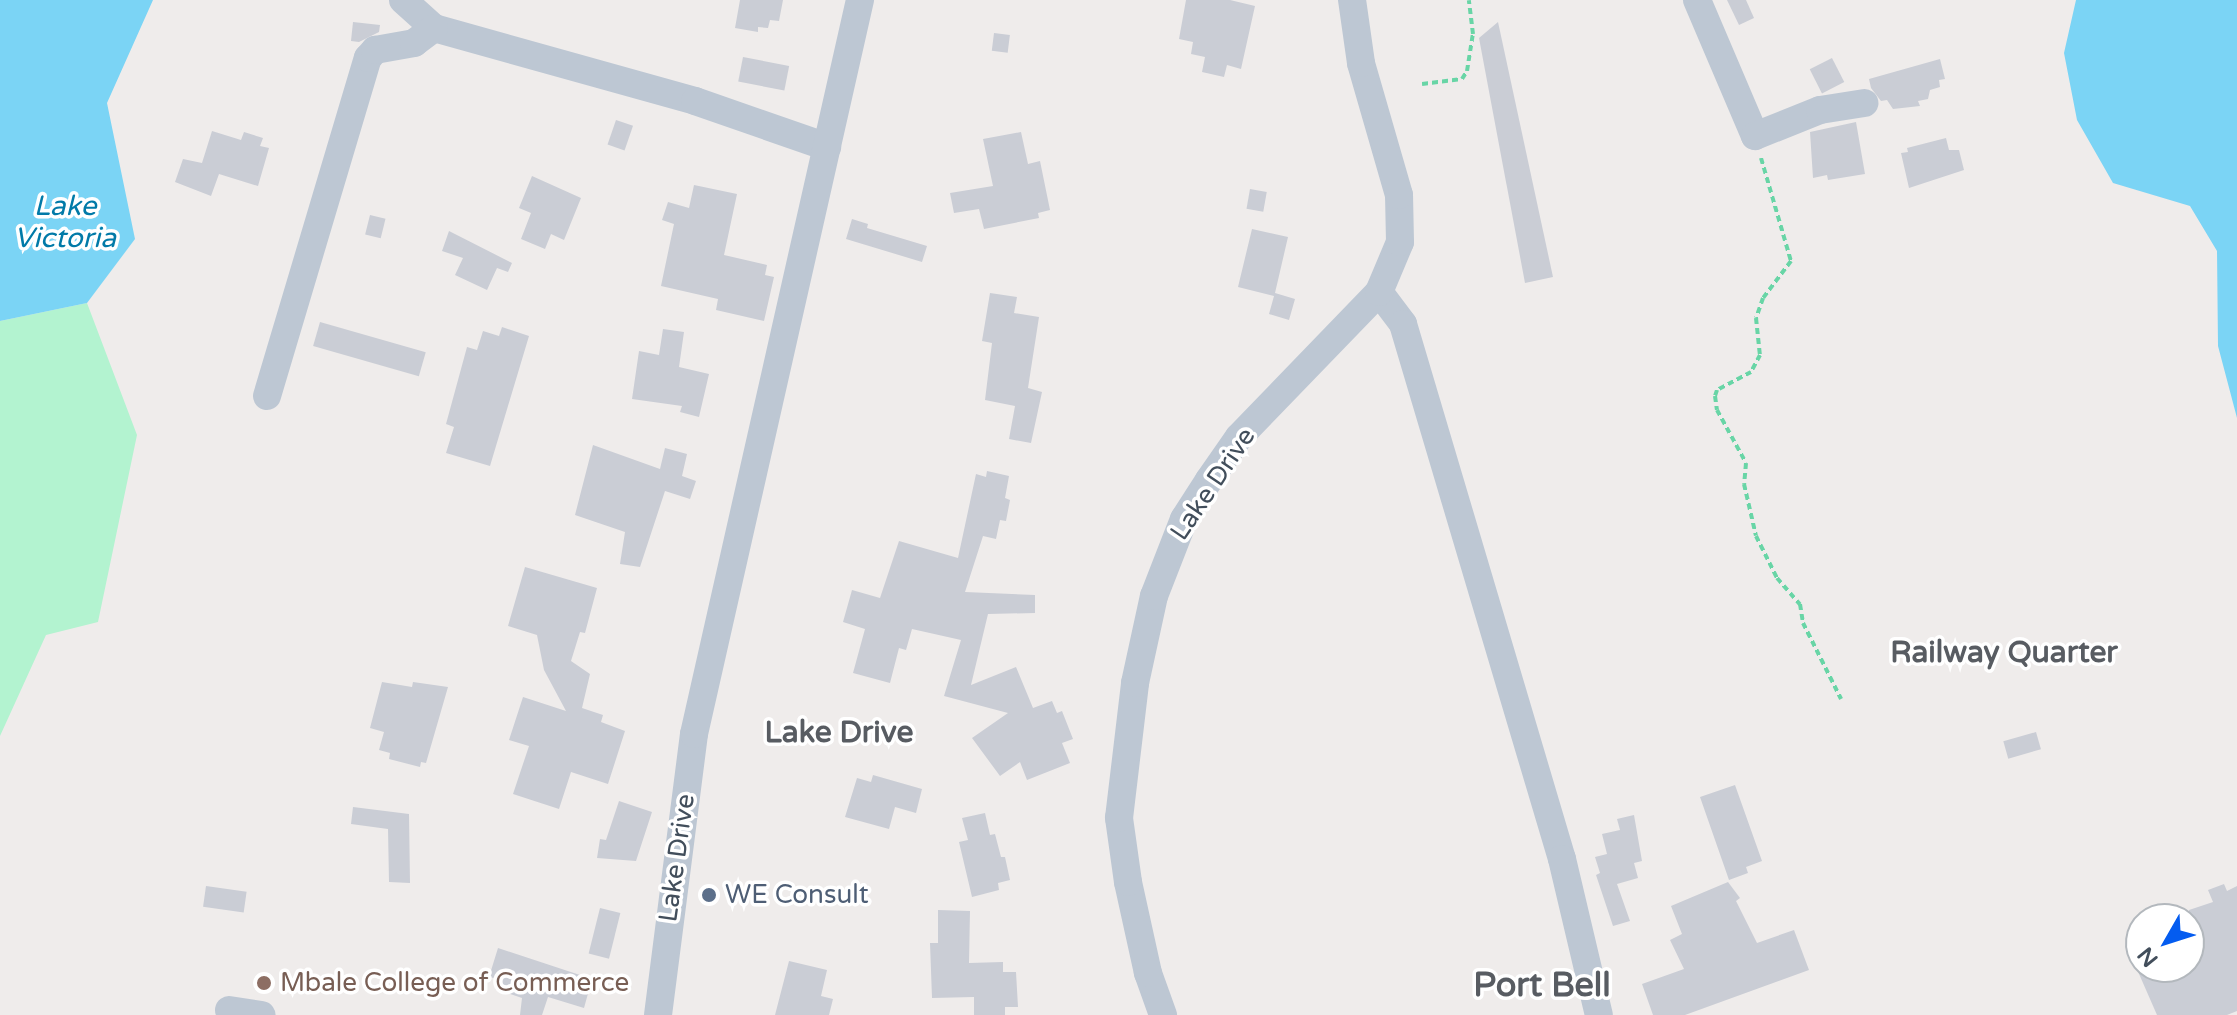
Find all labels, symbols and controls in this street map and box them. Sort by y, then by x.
water label: Lake Victoria [14,189,116,255]
street label: Lake Drive [1164,422,1262,546]
district label: Railway Quarter [1890,635,2118,671]
district label: Lake Drive [765,715,913,751]
street label: Lake Drive [653,792,701,924]
place label: WE Consult [725,879,869,911]
marker: WE Consult [700,886,718,904]
north arrow [2125,903,2205,983]
text: N [2132,942,2164,972]
district label: Port Bell [1473,966,1611,1006]
place label: Mbale College of Commerce [280,967,629,999]
marker: Mbale College of Commerce [255,974,273,992]

